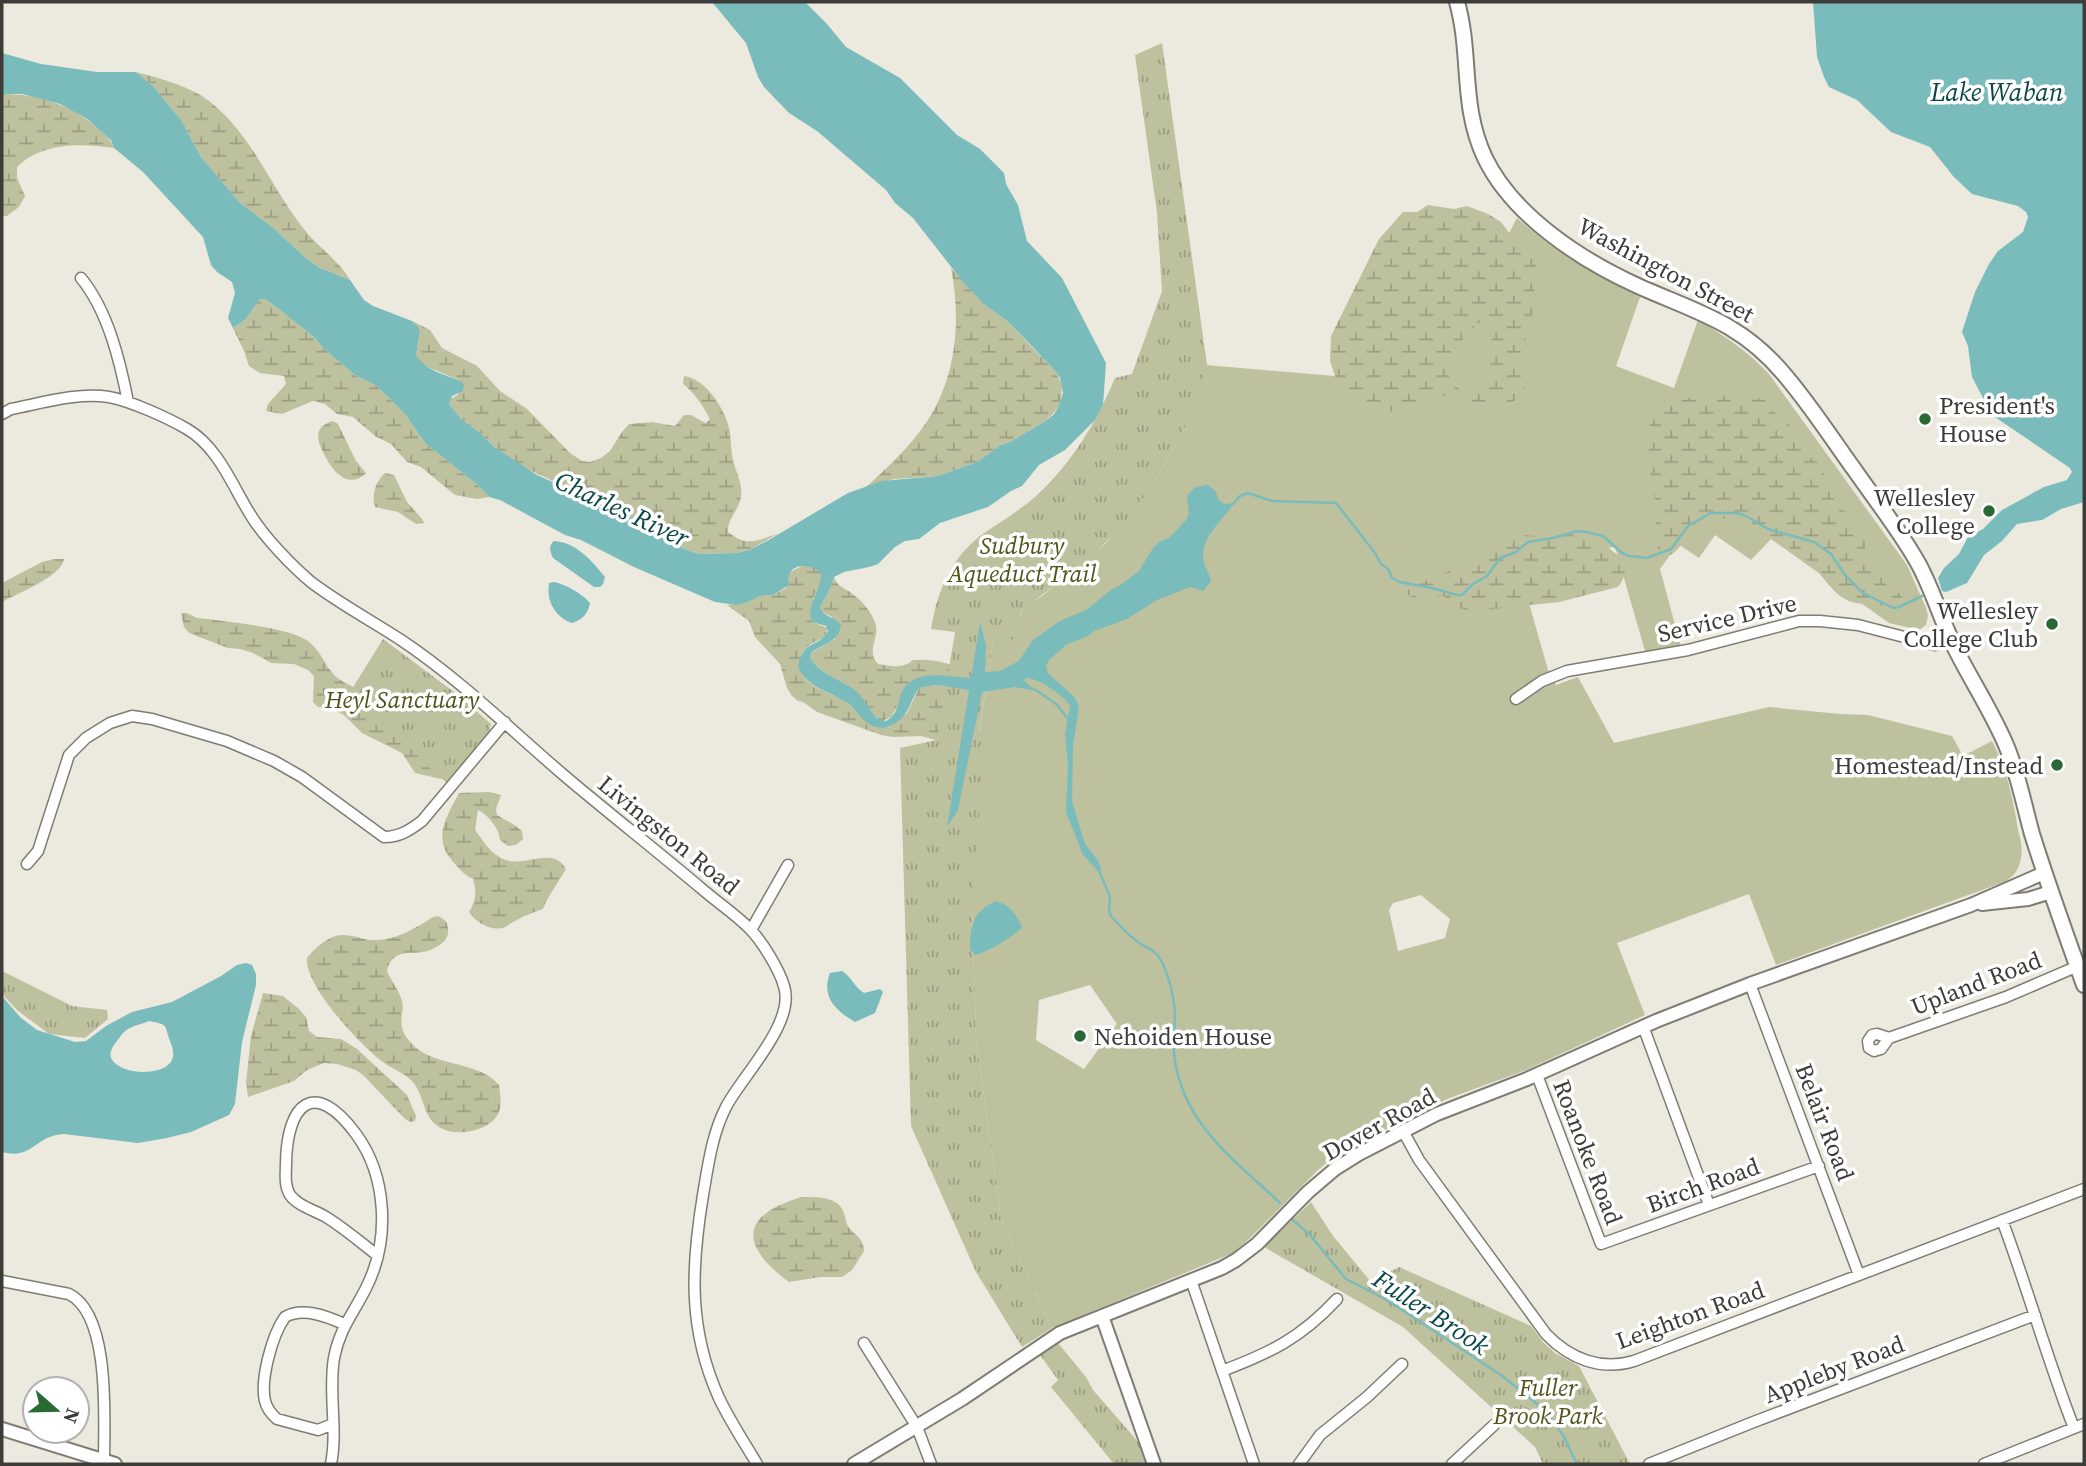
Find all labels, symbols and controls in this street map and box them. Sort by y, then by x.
water label: Lake Waban [1929,74,2064,110]
street label: Washington Street [1572,210,1760,331]
place label: President's House [1939,389,2055,450]
marker: President's House [1917,411,1933,427]
water label: Charles River [549,462,695,556]
place label: Wellesley College [1873,481,1976,542]
marker: Wellesley College [1981,503,1997,519]
park label: Sudbury Aqueduct Trail [946,529,1097,590]
street label: Service Drive [1654,586,1800,650]
place label: Wellesley College Club [1903,594,2039,655]
marker: Wellesley College Club [2044,616,2060,632]
park label: Heyl Sanctuary [324,683,480,716]
place label: Homestead/Instead [1834,749,2043,782]
marker: Homestead/Instead [2049,757,2065,773]
street label: Livingston Road [591,768,747,903]
street label: Upland Road [1906,943,2046,1023]
place label: Nehoiden House [1094,1020,1272,1053]
marker: Nehoiden House [1072,1028,1088,1044]
street label: Belair Road [1787,1058,1863,1186]
street label: Roanoke Road [1545,1075,1631,1230]
street label: Dover Road [1317,1079,1442,1169]
street label: Birch Road [1642,1149,1764,1221]
water label: Fuller Brook [1365,1260,1497,1364]
street label: Leighton Road [1611,1273,1769,1357]
street label: Appleby Road [1759,1327,1909,1411]
park label: Fuller Brook Park [1492,1371,1603,1432]
north arrow [21,1375,91,1445]
text: N [57,1405,87,1427]

